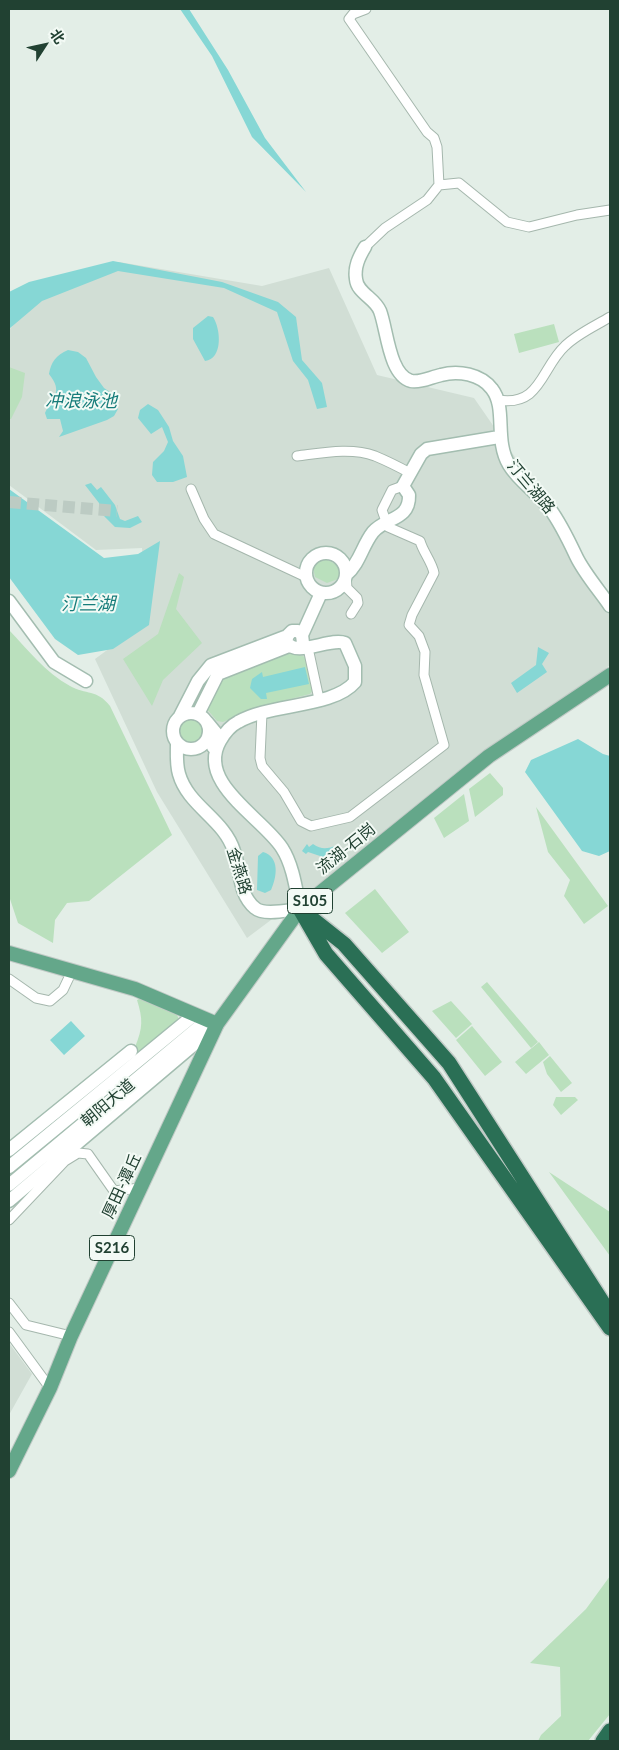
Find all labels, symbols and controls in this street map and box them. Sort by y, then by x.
north arrow [20,20,70,70]
text: 北 [47,26,69,47]
water label: 冲浪泳池 [45,390,117,412]
street label: 汀兰湖路 [503,456,559,518]
water label: 汀兰湖 [61,593,115,615]
street label: 流湖-石岗 [313,820,379,878]
street label: 金燕路 [223,845,255,897]
road number: S105 [288,888,332,914]
street label: 朝阳大道 [77,1075,139,1131]
street label: 厚田-潭丘 [99,1150,145,1222]
road number: S216 [90,1236,134,1260]

